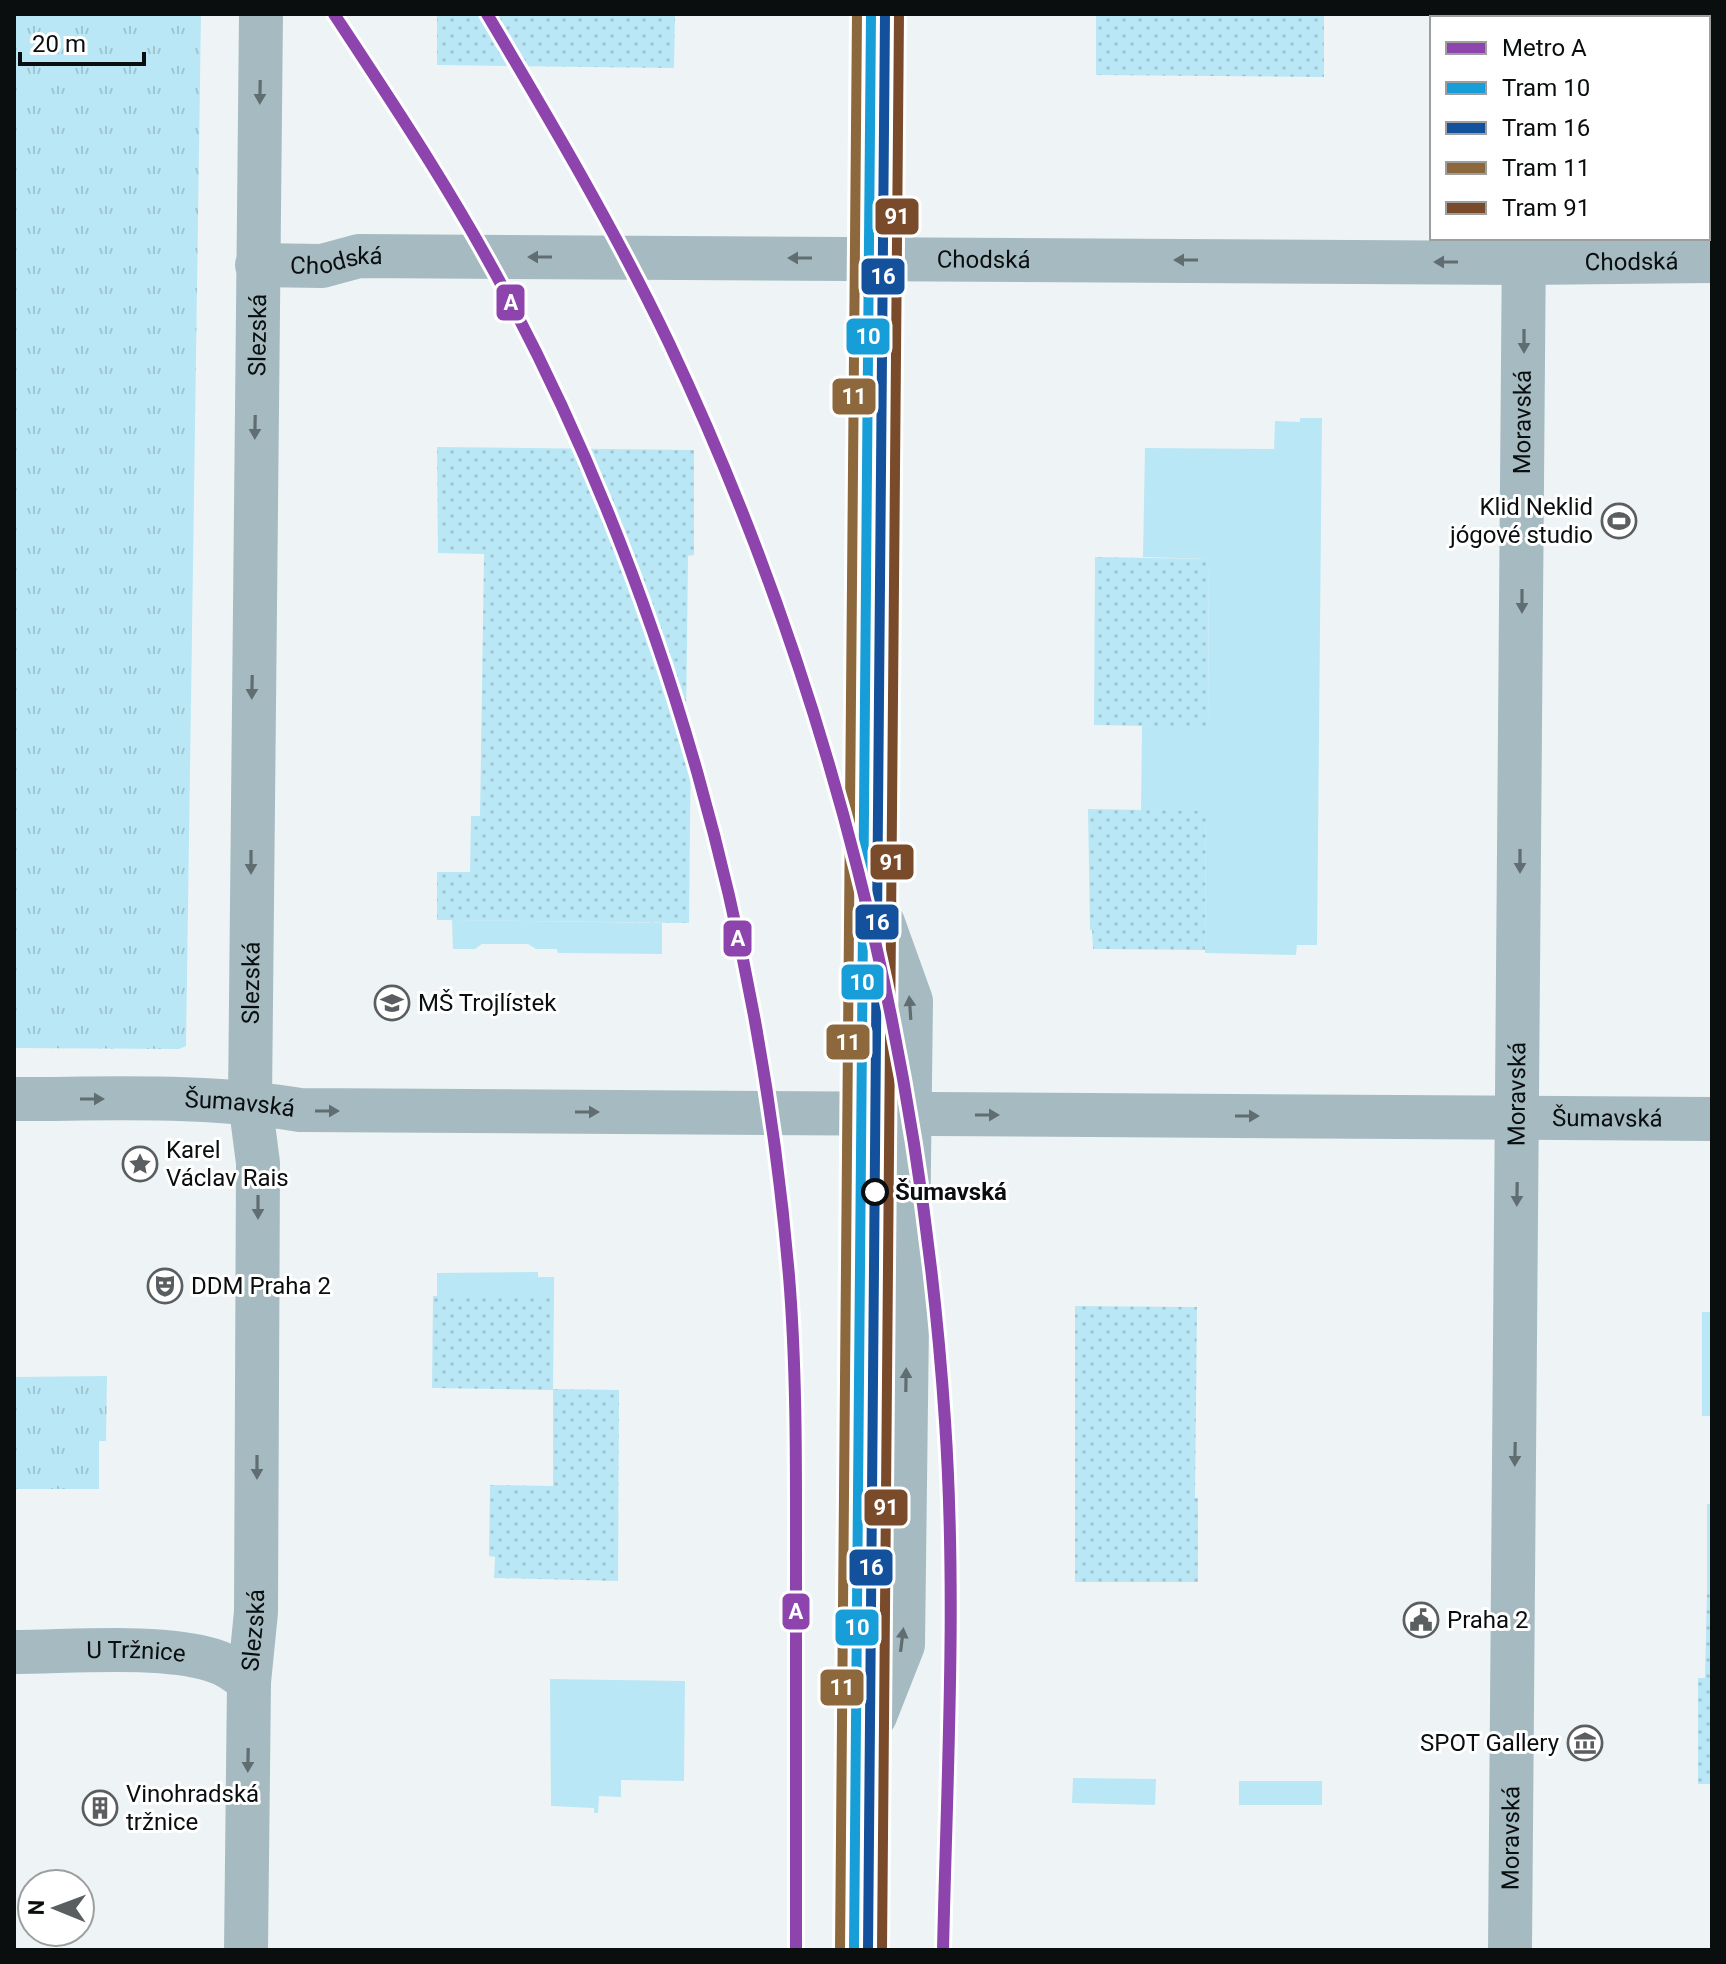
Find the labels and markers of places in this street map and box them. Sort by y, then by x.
place label: Klid Neklid jógové studio [1449,493,1593,549]
sports icon: Klid Neklid jógové studio [1600,502,1638,540]
school or university icon: MŠ Trojlístek [373,984,411,1022]
place label: MŠ Trojlístek [418,989,557,1017]
place label: Karel Václav Rais [166,1136,289,1192]
place icon: Karel Václav Rais [121,1145,159,1183]
place label: Šumavská [895,1178,1007,1206]
marker: Šumavská [862,1179,888,1205]
theatre icon: DDM Praha 2 [146,1267,184,1305]
place label: DDM Praha 2 [191,1272,331,1300]
public building icon: Praha 2 [1402,1601,1440,1639]
place label: Praha 2 [1447,1606,1529,1634]
museum icon: SPOT Gallery [1566,1724,1604,1762]
place label: SPOT Gallery [1420,1729,1560,1757]
place label: Vinohradská tržnice [126,1780,259,1836]
building icon: Vinohradská tržnice [81,1789,119,1827]

